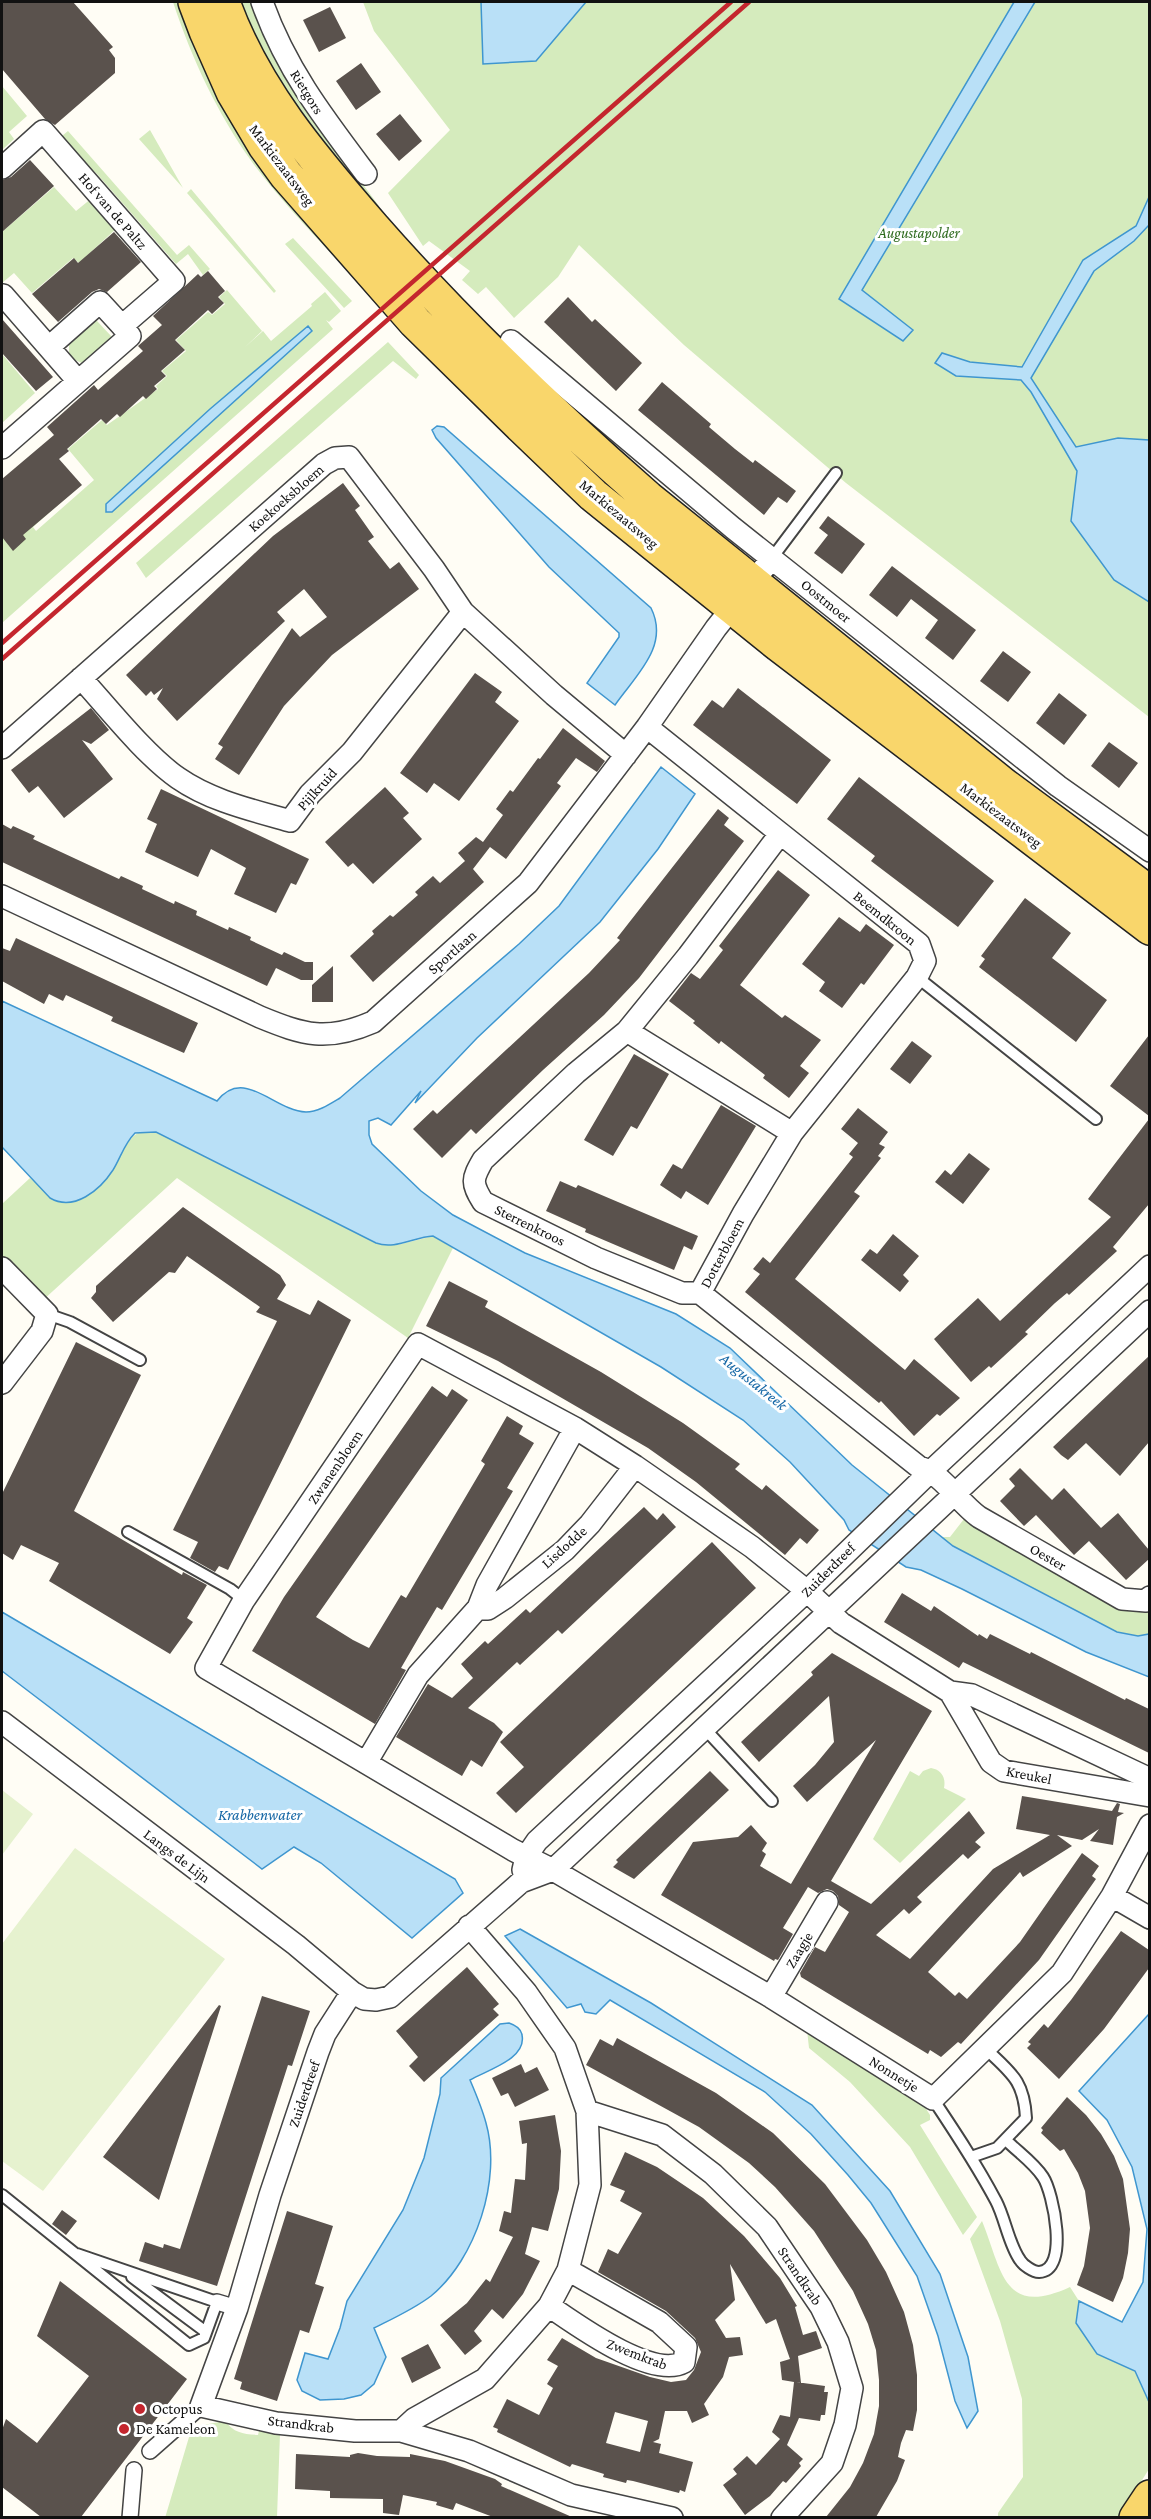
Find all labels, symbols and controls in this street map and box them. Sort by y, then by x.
street label: Rietgors [286,67,327,118]
street label: Markiezaatsweg [245,121,318,210]
street label: Hof van de Paltz [76,170,150,252]
park label: Augustapolder [877,225,960,242]
street label: Koekoeksbloem [245,461,327,535]
street label: Markiezaatsweg [576,476,662,552]
street label: Oostmoer [798,576,855,626]
street label: Pijlkruid [294,764,341,814]
street label: Markiezaatsweg [956,779,1045,852]
street label: Beemdkroon [850,888,920,948]
street label: Sportlaan [425,927,480,978]
street label: Sterrenkroos [492,1201,568,1249]
street label: Dotterbloem [697,1215,747,1291]
water label: Augustakreek [716,1349,791,1415]
street label: Zwanenbloem [304,1427,366,1507]
street label: Lisdodde [538,1522,590,1571]
street label: Zuiderdreef [798,1539,859,1600]
street label: Oester [1027,1540,1070,1574]
street label: Kreukel [1005,1763,1053,1787]
water label: Krabbenwater [218,1806,302,1823]
street label: Langs de Lijn [140,1826,213,1887]
street label: Zaagje [782,1929,817,1971]
street label: Nonnetje [866,2053,922,2096]
street label: Zuiderdreef [285,2057,323,2129]
street label: Strandkrab [775,2244,825,2308]
street label: Zwemkrab [604,2335,670,2373]
place label: Octopus [152,2401,202,2418]
marker: Octopus [133,2402,147,2416]
street label: Strandkrab [267,2412,335,2436]
place label: De Kameleon [136,2421,215,2437]
marker: De Kameleon [117,2422,131,2436]

